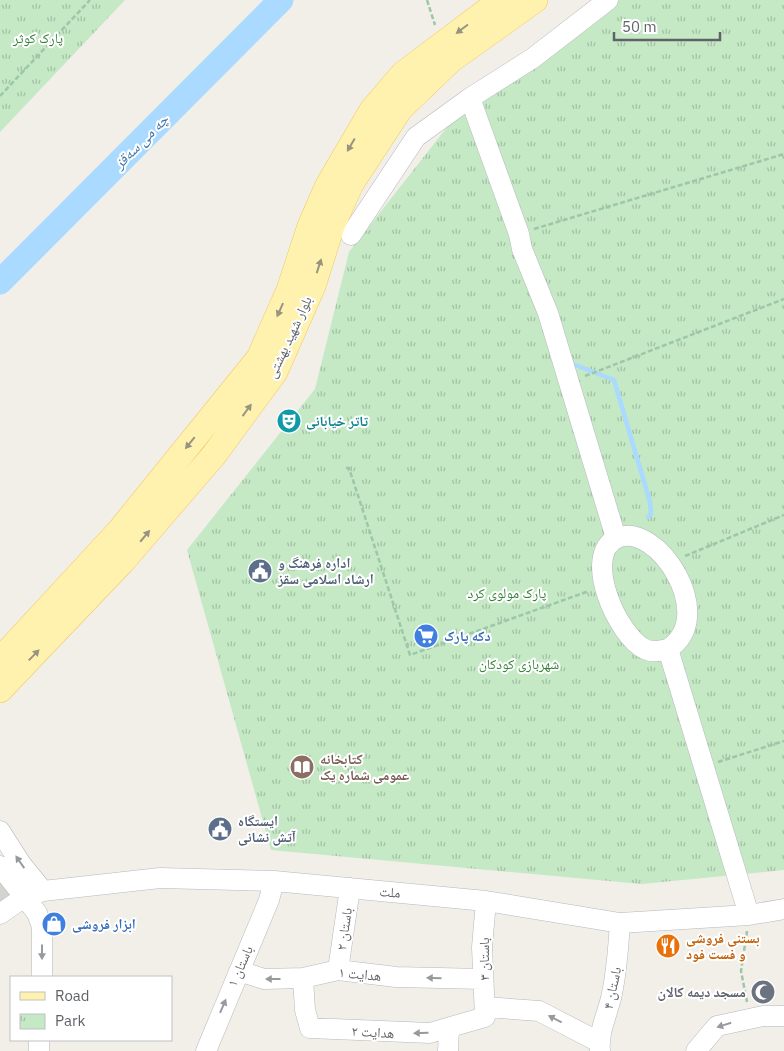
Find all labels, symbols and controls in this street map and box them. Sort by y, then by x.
scale bar [614,10,720,42]
text: 50 m [622,17,657,36]
one-way arrow [455,24,469,34]
park label: پارک کوثر [12,29,63,47]
water label: چە می سەقز [109,109,173,173]
one-way arrow [347,139,356,152]
one-way arrow [316,258,324,273]
street label: بلوار شهید بهشتی [262,293,316,381]
one-way arrow [276,303,284,317]
one-way arrow [242,403,252,417]
theatre icon: تاتر خیابانی [276,408,302,434]
place label: تاتر خیابانی [306,412,368,430]
one-way arrow [184,437,195,450]
one-way arrow [139,530,150,543]
place label: اداره فرهنگ و ارشاد اسلامی سقز [277,554,374,588]
public building icon: اداره فرهنگ و ارشاد اسلامی سقز [247,558,273,584]
park label: پارک مولوی کرد [468,584,547,602]
supermarket icon: دکه پارک [413,623,439,649]
place label: دکه پارک [444,627,491,645]
one-way arrow [28,649,40,661]
park label: شهربازی کودکان [479,655,559,673]
place label: کتابخانه عمومی شماره یک [320,750,409,784]
library icon: کتابخانه عمومی شماره یک [289,754,315,780]
place label: ایستگاه آتش نشانی [238,812,296,846]
public building icon: ایستگاه آتش نشانی [207,816,233,842]
one-way arrow [15,855,25,869]
street label: ملت [379,882,401,902]
street label: باستان ۲ [332,906,356,952]
shop icon: ابزار فروشی [41,911,67,937]
place label: ابزار فروشی [72,915,136,933]
place label: بستنی فروشی و فست فود [686,929,760,963]
restaurant icon: بستنی فروشی و فست فود [655,933,681,959]
street label: باستان ۳ [475,937,493,981]
street label: باستان ۱ [223,943,257,989]
one-way arrow [38,944,46,960]
street label: هدایت ۱ [338,963,382,985]
street label: باستان ۴ [599,965,625,1011]
one-way arrow [426,974,442,982]
one-way arrow [265,975,281,983]
legend [10,976,172,1041]
mosque icon: مسجد دیمه کالان [750,979,776,1005]
place label: مسجد دیمه کالان [657,983,746,1001]
text: Road [55,986,90,1005]
one-way arrow [220,998,228,1013]
text: Park [55,1011,85,1030]
one-way arrow [548,1015,563,1023]
one-way arrow [716,1021,731,1029]
street label: هدایت ۲ [351,1022,395,1042]
one-way arrow [413,1030,429,1038]

